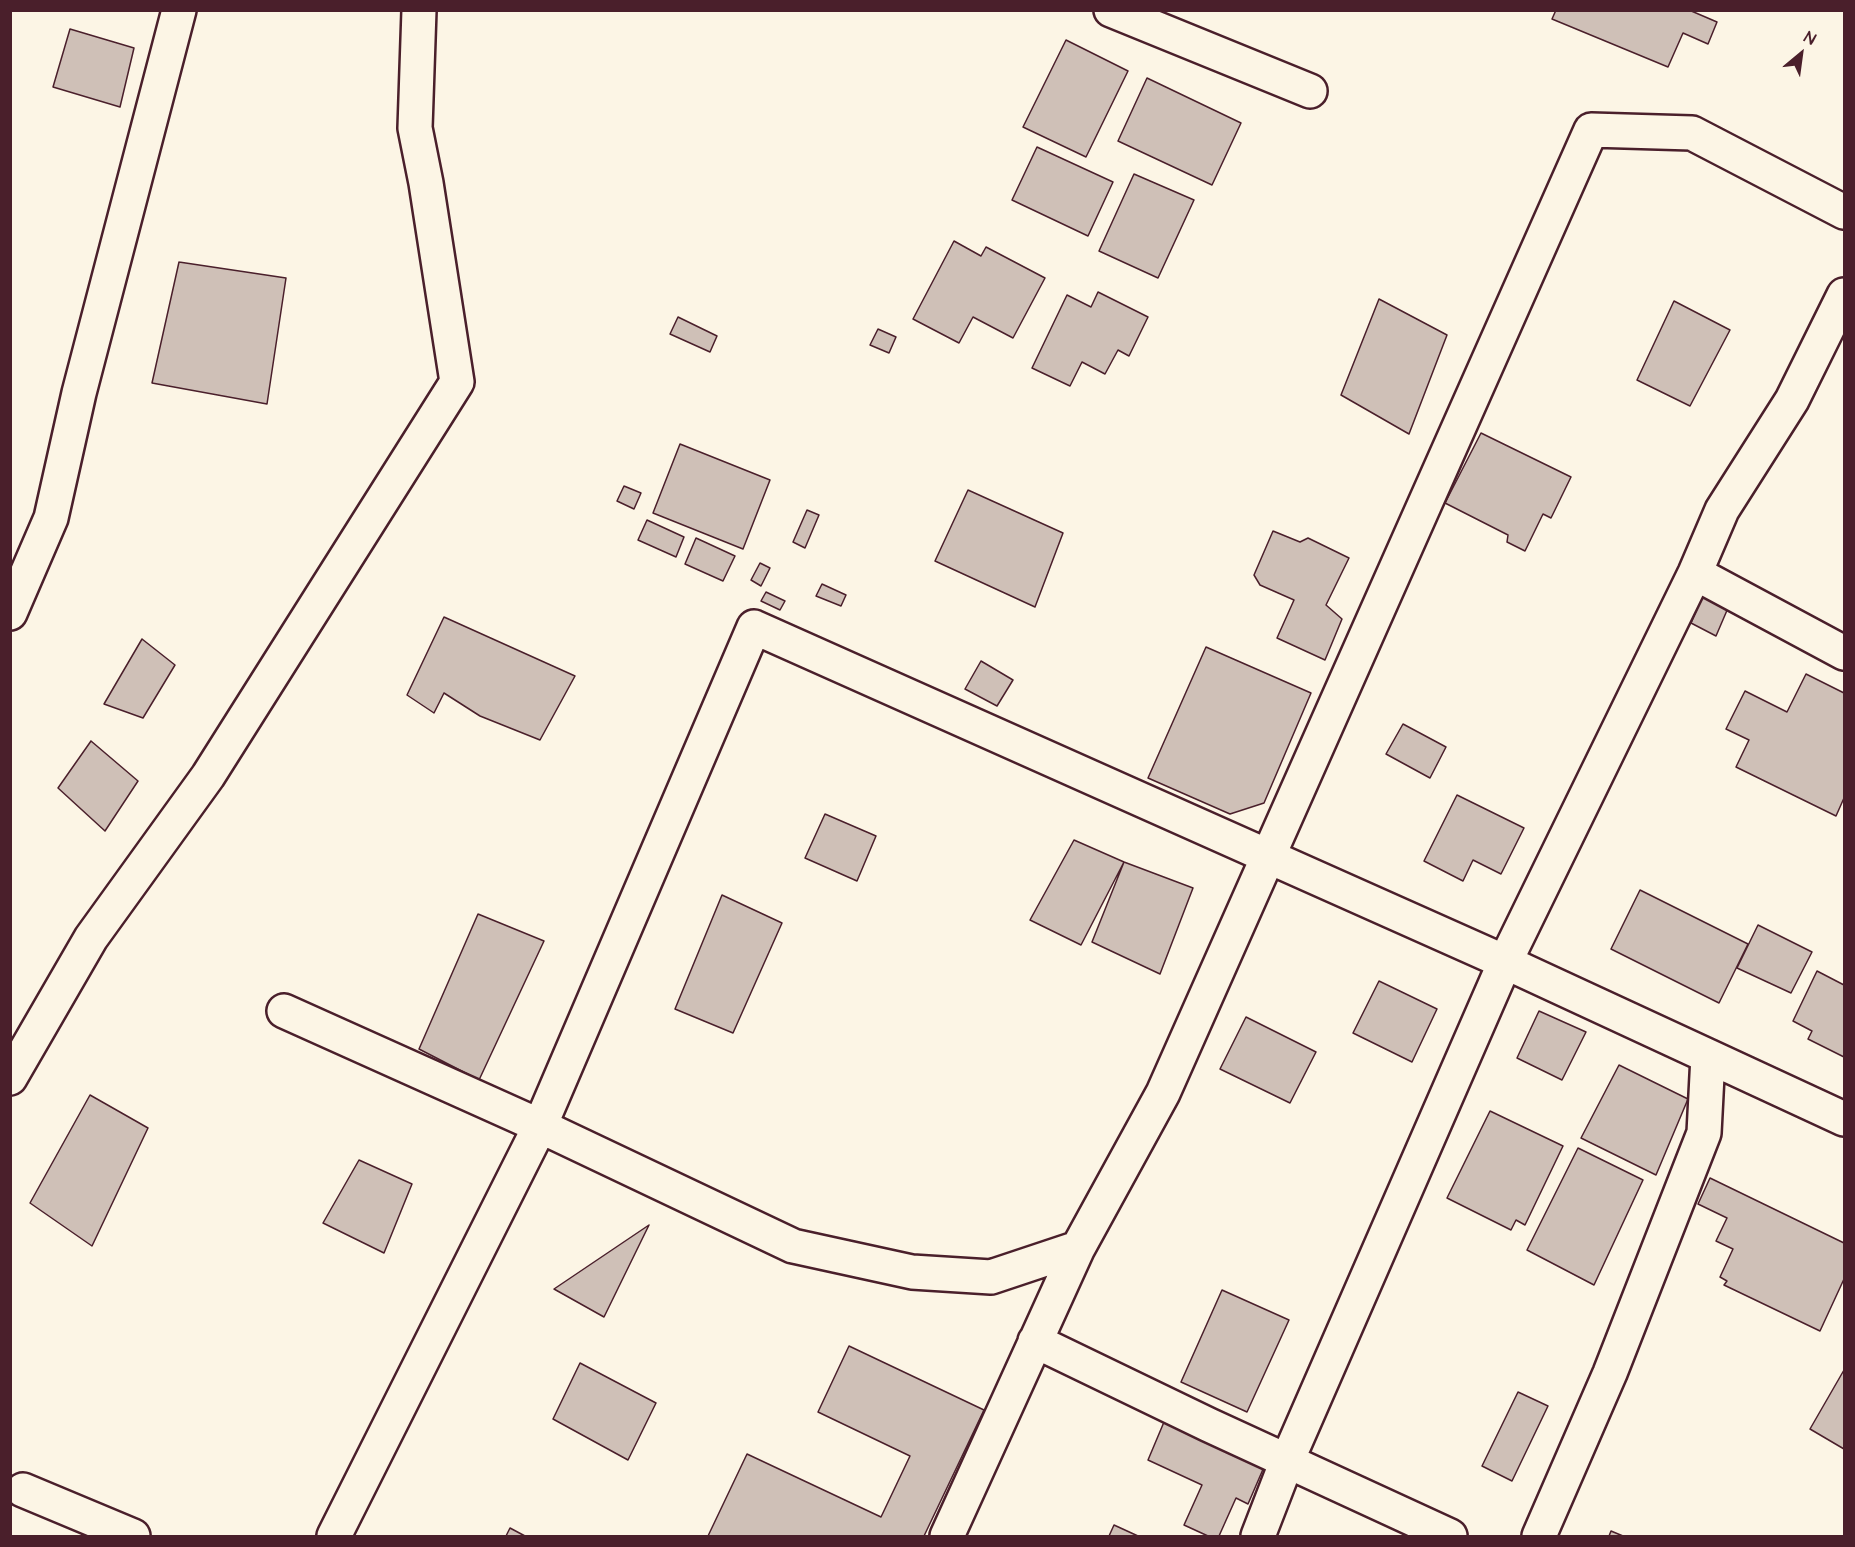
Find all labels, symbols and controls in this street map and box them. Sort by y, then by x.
north arrow [1771,24,1831,84]
text: N [1800,26,1819,50]

